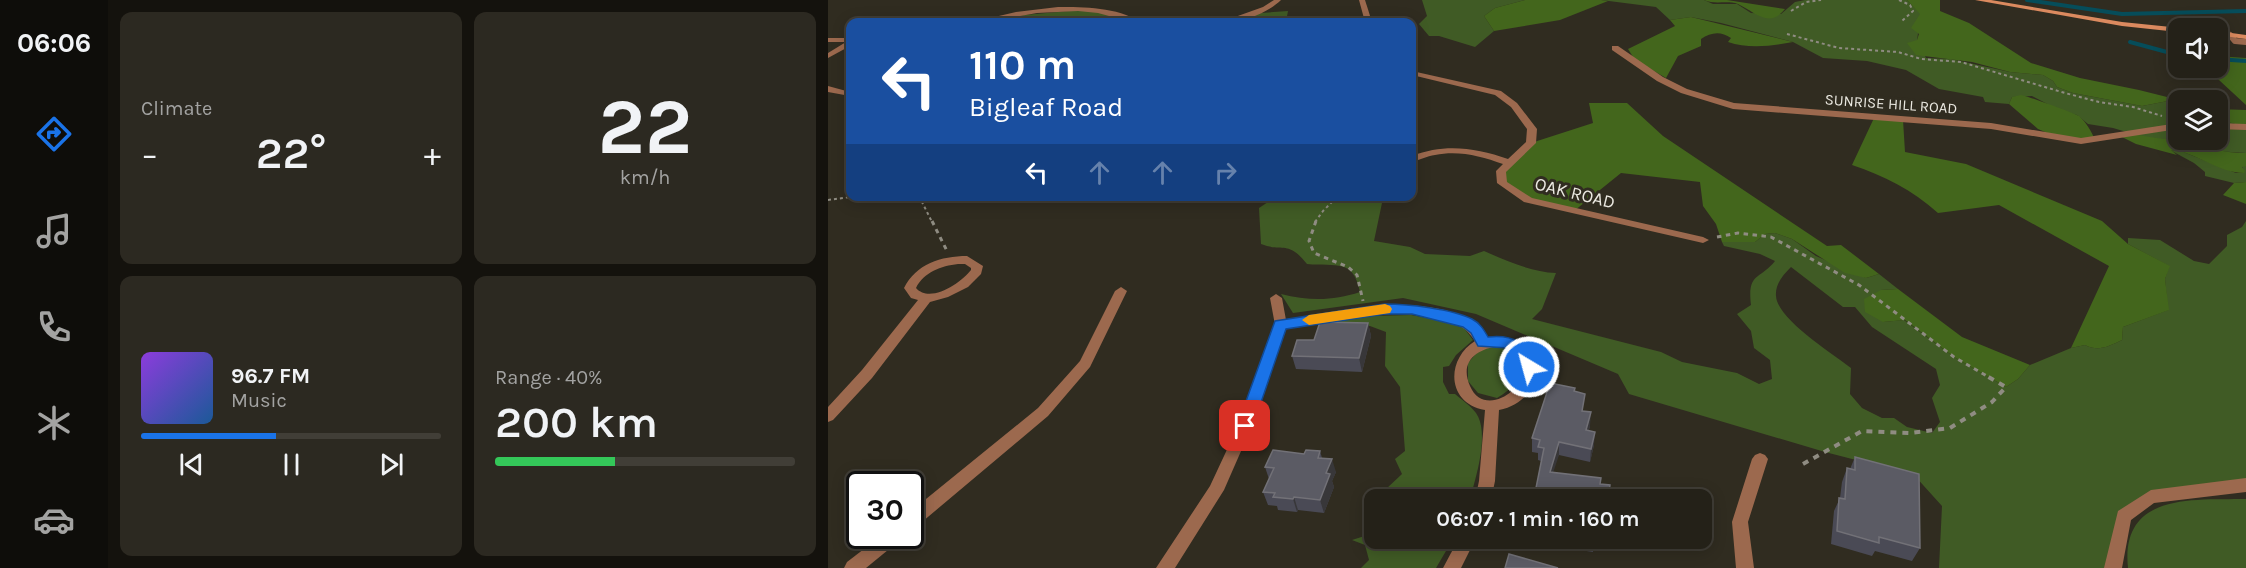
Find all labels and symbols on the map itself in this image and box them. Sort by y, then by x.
street label: SUNRISE HILL ROAD [1824,90,1958,118]
street label: OAK ROAD [1533,172,1617,214]
position arrow [1497,335,1561,399]
pin [1219,400,1270,451]
speed limit sign: 30 [846,471,924,549]

